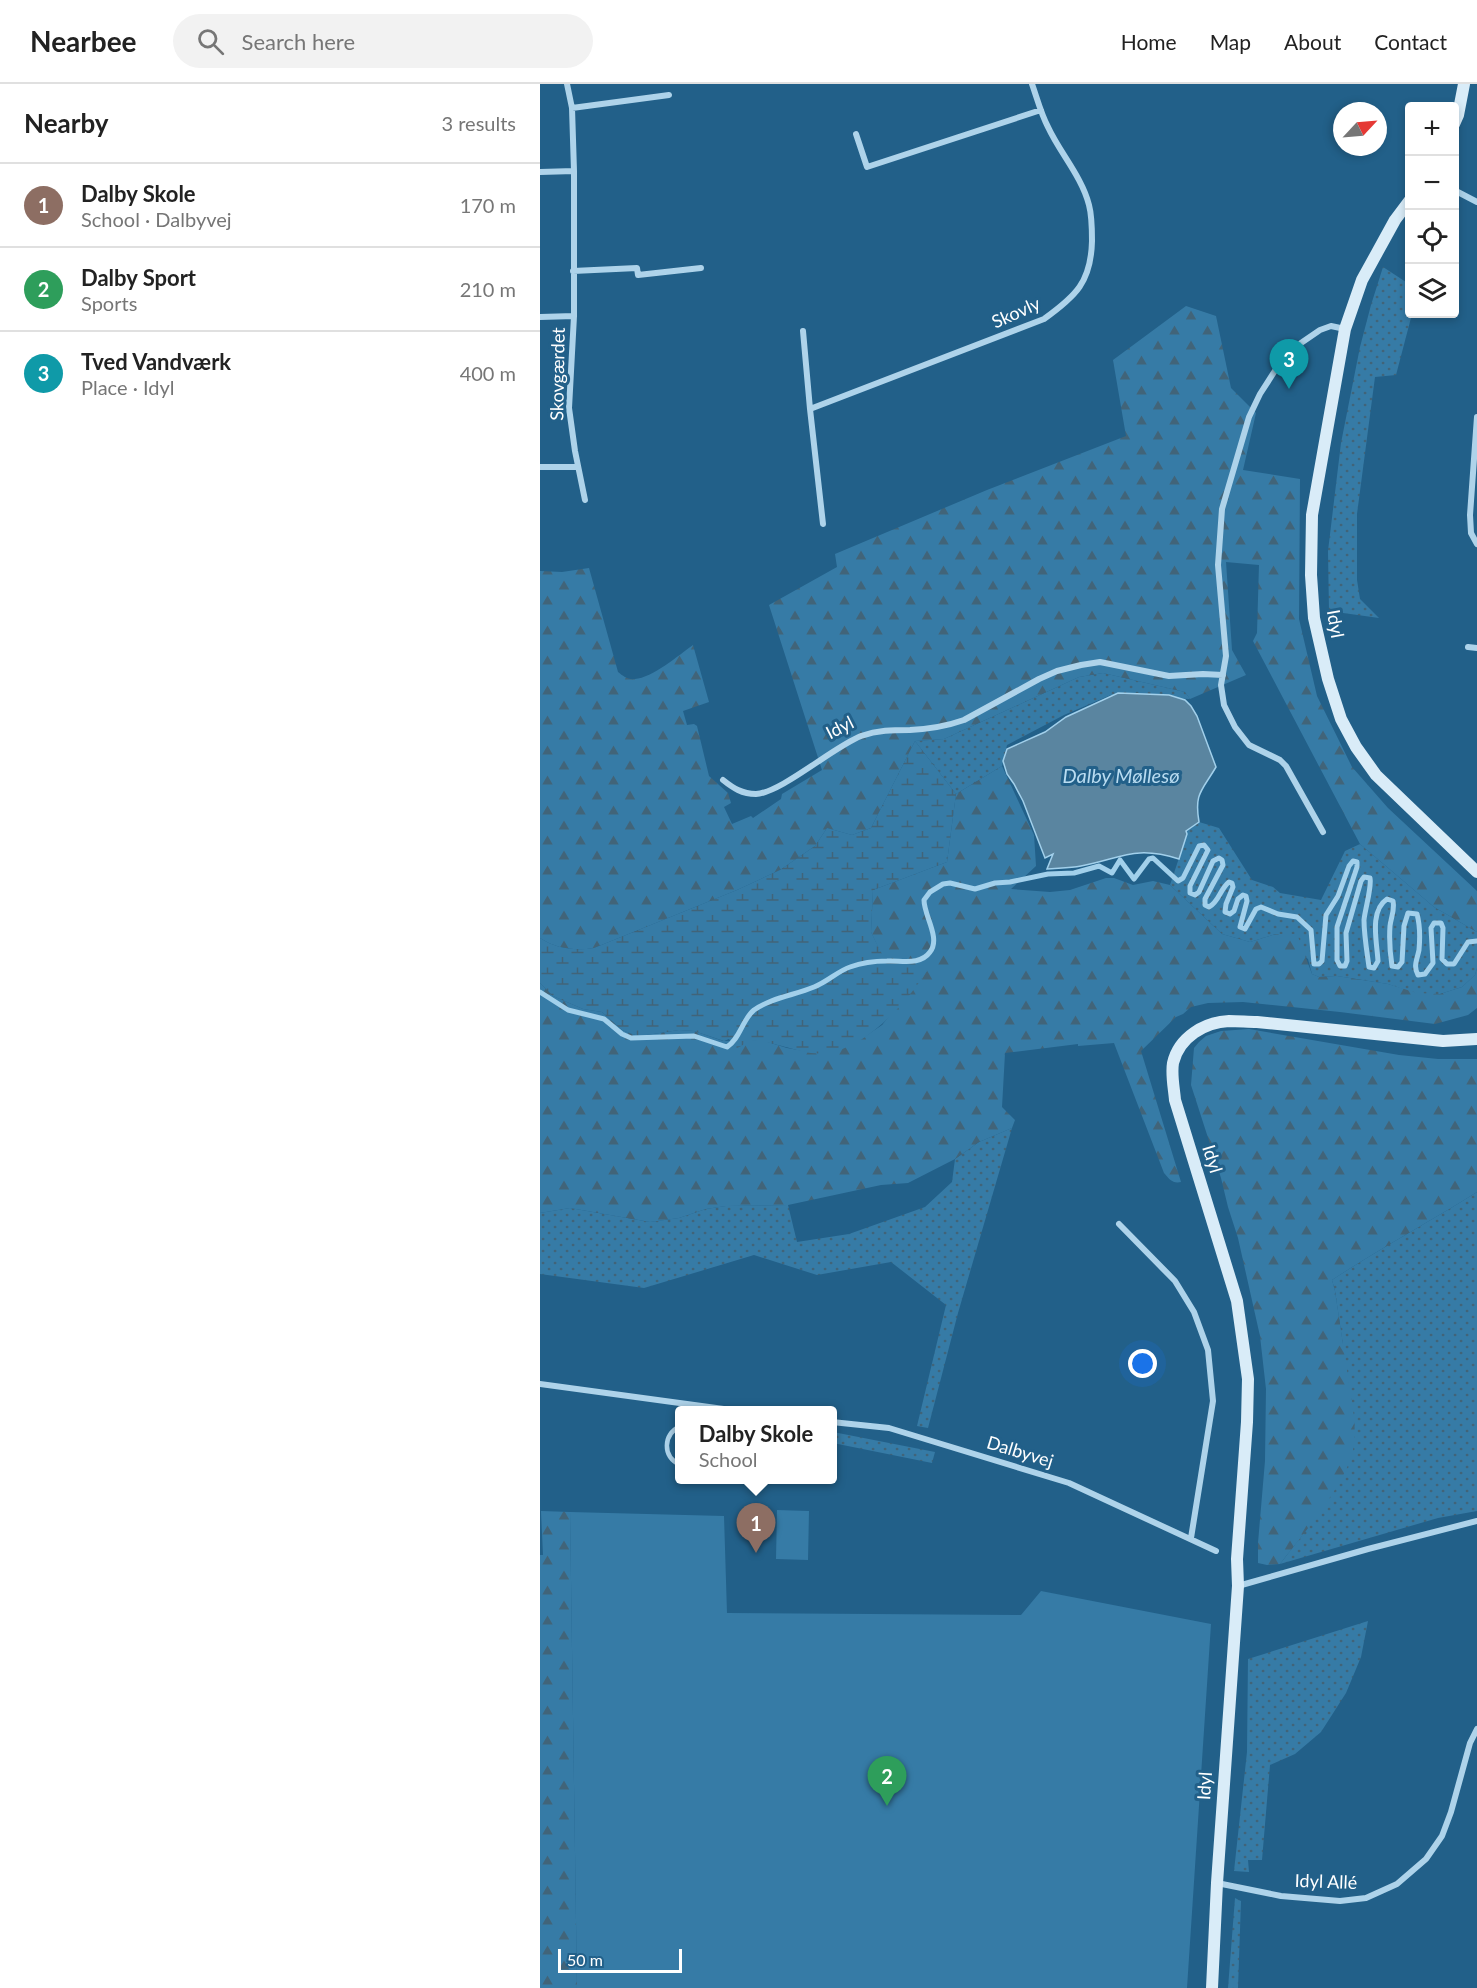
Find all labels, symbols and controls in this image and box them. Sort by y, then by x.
search box [173,14,593,68]
text: Nearbee [30,24,137,58]
icon: search [194,25,227,58]
text: Search here [242,28,355,55]
text: Home [1121,29,1177,54]
text: Map [1210,29,1251,54]
text: About [1284,29,1341,54]
text: Contact [1374,29,1447,54]
north arrow [1333,102,1387,156]
map controls [1405,102,1459,318]
button: + [1405,102,1459,156]
text: Nearby [24,107,109,139]
text: 3 results [441,111,516,135]
button: − [1405,156,1459,210]
text: Dalby Skole [81,180,196,207]
text: 1 [38,193,49,217]
text: 170 m [460,193,516,217]
text: School · Dalbyvej [81,207,232,231]
button: locate [1405,210,1459,264]
text: Dalby Sport [81,264,196,291]
button: layers [1405,264,1459,318]
text: 2 [38,277,49,301]
text: 210 m [460,277,516,301]
text: Sports [81,291,137,315]
street label: Skovly [988,291,1044,333]
street label: Skovgærdet [545,327,569,421]
pin: 3 [1270,340,1308,389]
text: Tved Vandværk [81,348,231,375]
text: 3 [38,361,49,385]
text: 400 m [460,361,516,385]
text: Place · Idyl [81,375,175,399]
street label: Idyl [1323,608,1349,640]
street label: Idyl [822,711,857,743]
water label: Dalby Møllesø [1062,763,1180,787]
street label: Idyl [1198,1142,1228,1175]
your location [1128,1349,1157,1378]
popup [675,1406,837,1484]
text: Dalby Skole [699,1420,813,1447]
street label: Dalbyvej [984,1430,1056,1472]
text: School [699,1447,758,1471]
pin: 1 [736,1504,776,1553]
pin: 2 [868,1756,906,1806]
street label: Idyl [1192,1771,1216,1801]
street label: Idyl Allé [1294,1869,1358,1893]
scale bar [558,1946,682,1974]
text: 50 m [567,1950,603,1969]

